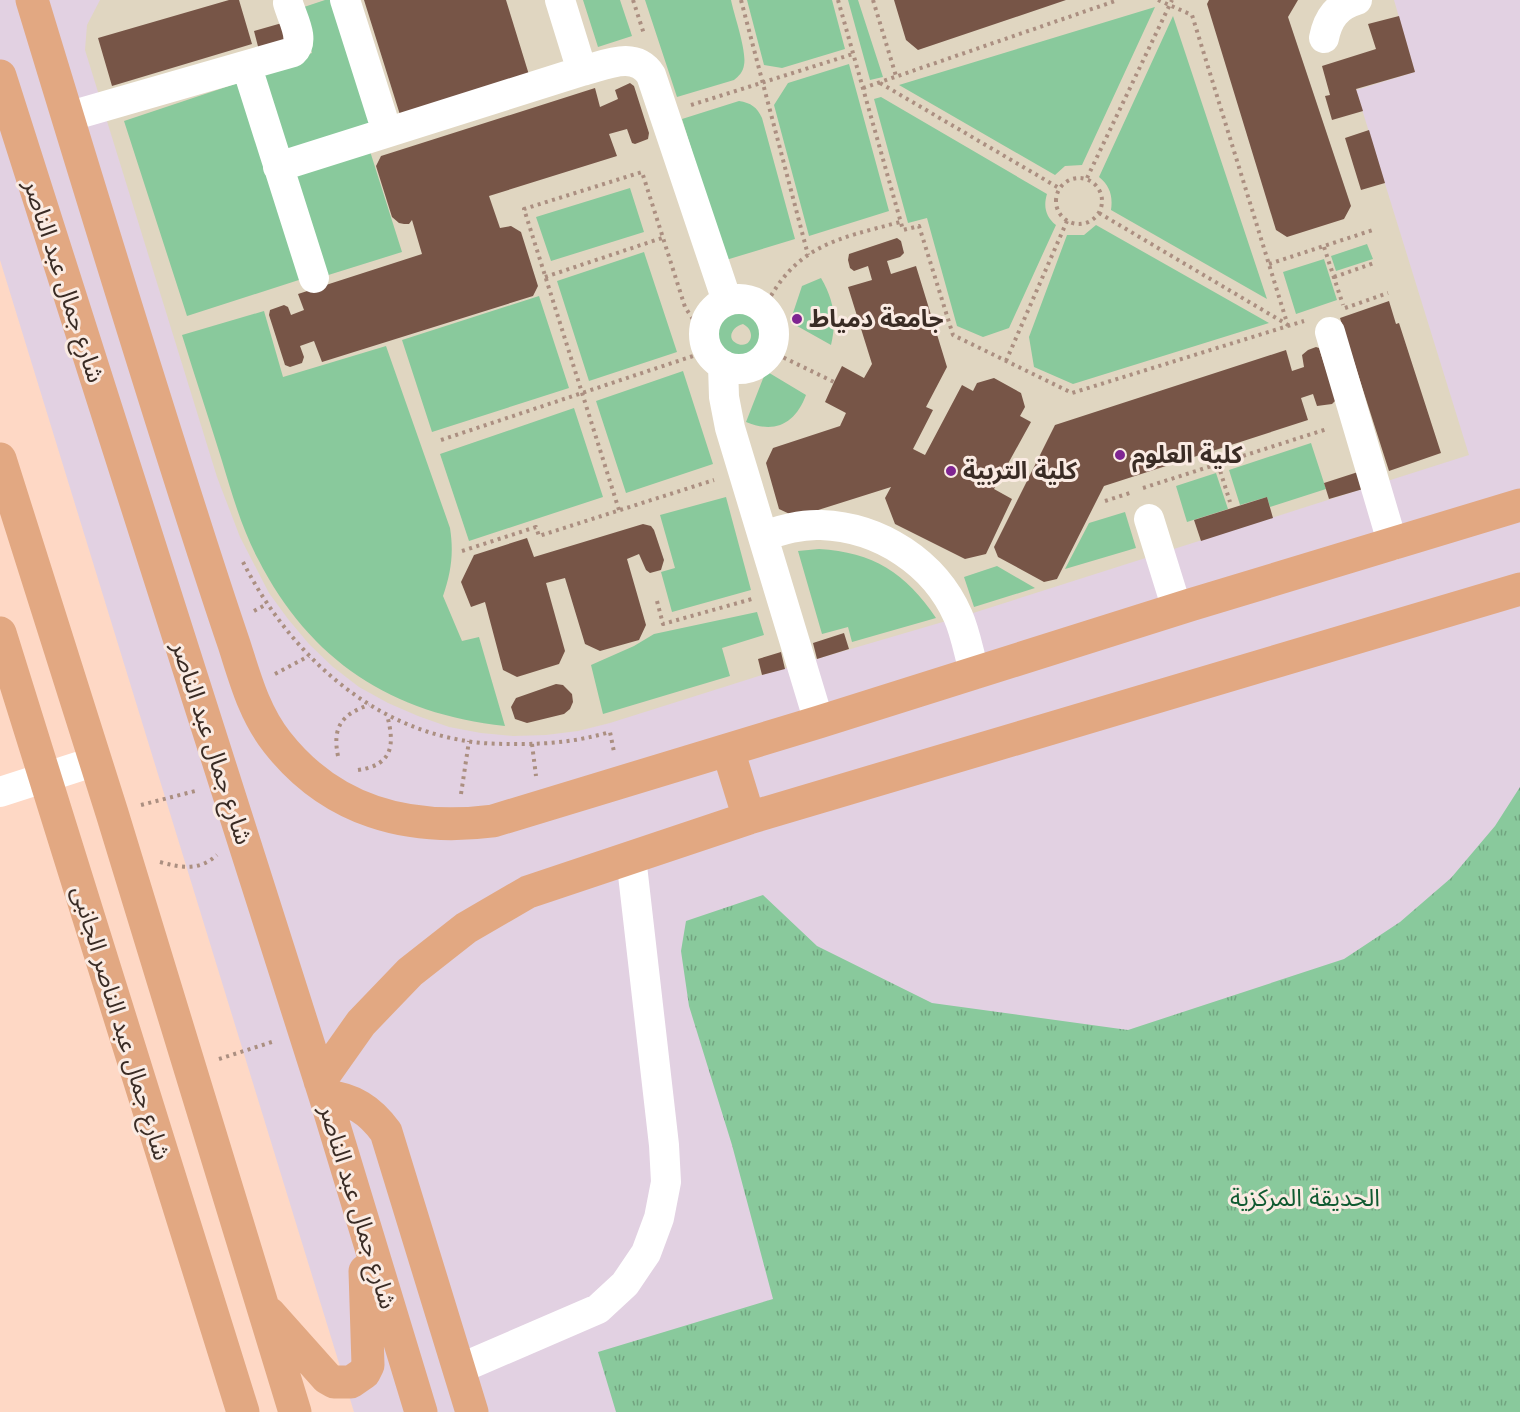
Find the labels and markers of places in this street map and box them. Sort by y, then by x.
place label: جامعة دمياط [809,301,944,336]
marker: جامعة دمياط [790,312,804,326]
place label: كلية العلوم [1132,437,1244,473]
marker: كلية العلوم [1113,448,1127,462]
place label: كلية التربية [963,453,1078,488]
marker: كلية التربية [944,464,958,478]

